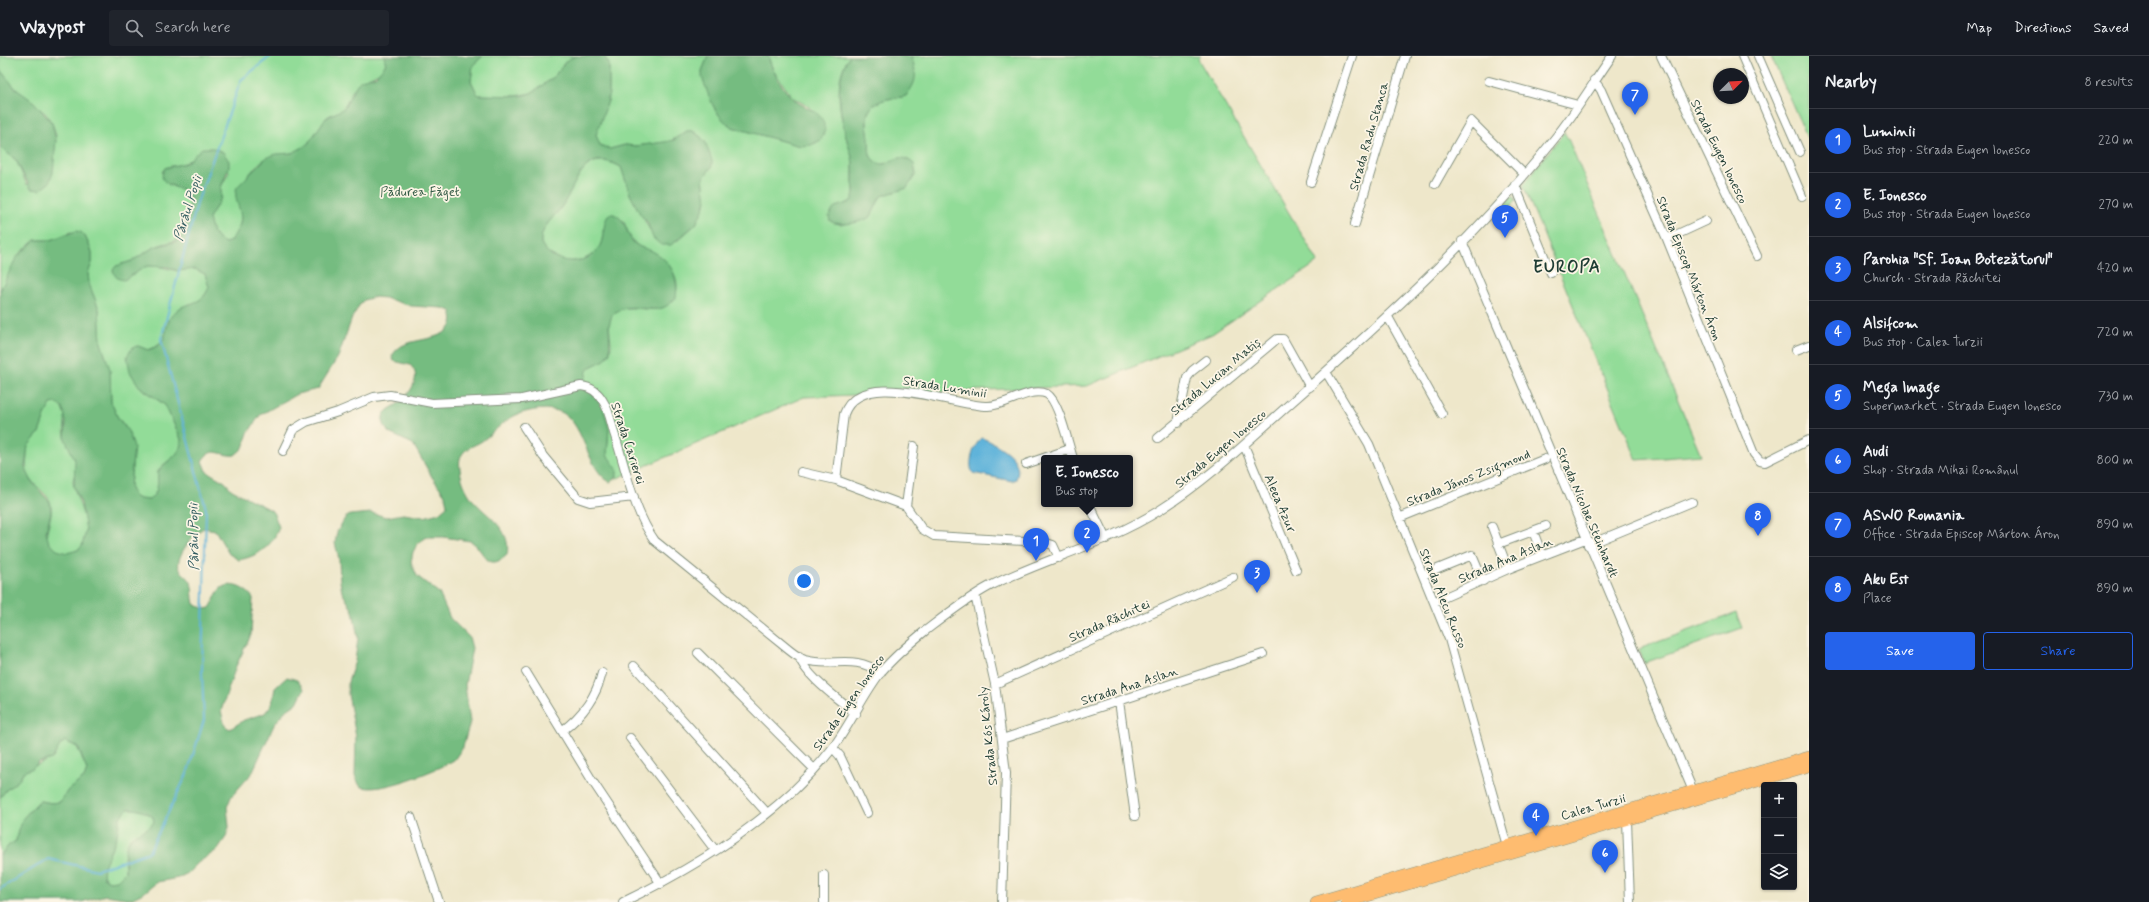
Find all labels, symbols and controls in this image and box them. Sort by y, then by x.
search box [109,10,389,46]
text: Waypost [20,15,85,40]
icon: search [123,17,145,39]
text: Search here [155,18,231,38]
text: Map [1966,19,1992,37]
text: Directions [2014,19,2072,37]
text: Saved [2094,19,2129,37]
north arrow [1713,68,1749,104]
text: Nearby [1825,71,1877,93]
text: 8 results [2085,74,2133,91]
street label: Strada Radu Stanca [1346,80,1393,193]
pin: 7 [1622,82,1648,115]
street label: Strada Eugen Ionesco [1686,97,1751,207]
text: Luminii [1863,122,1915,142]
text: 1 [1835,132,1841,149]
text: 220 m [2098,132,2133,149]
text: Bus stop · Strada Eugen Ionesco [1863,142,2030,159]
water label: Pârâul Popii [170,172,207,243]
park label: Pădurea Făget [380,184,460,201]
text: E. Ionesco [1863,186,1927,206]
street label: Strada Episcop Márton Áron [1652,194,1726,343]
text: 2 [1835,196,1841,213]
text: 270 m [2098,196,2133,213]
pin: 5 [1492,205,1518,238]
text: Bus stop · Strada Eugen Ionesco [1863,206,2030,223]
text: Parohia "Sf. Ioan Botezătorul" [1863,250,2053,270]
district label: EUROPA [1533,256,1601,278]
text: 3 [1835,260,1841,277]
text: 420 m [2097,260,2133,277]
text: Church · Strada Răchitei [1863,270,2001,287]
text: Alsifcom [1863,314,1918,334]
text: 4 [1834,324,1842,341]
text: 720 m [2097,324,2133,341]
street label: Strada Lucian Matiș [1167,334,1265,420]
text: Bus stop · Calea Turzii [1863,334,1983,351]
street label: Strada Luminii [902,372,988,402]
text: Mega Image [1863,378,1940,398]
text: 5 [1834,388,1842,405]
text: 730 m [2098,388,2133,405]
text: Supermarket · Strada Eugen Ionesco [1863,398,2061,415]
street label: Strada Carierei [606,400,649,487]
street label: Strada Eugen Ionesco [1172,406,1270,492]
text: Audi [1863,442,1888,462]
street label: Strada Nicolae Steinhardt [1551,445,1622,581]
street label: Strada János Zsigmond [1404,446,1534,513]
text: 6 [1835,452,1841,469]
text: 800 m [2097,452,2133,469]
popup [1041,455,1133,507]
text: Shop · Strada Mihai Românul [1863,462,2018,479]
text: E. Ionesco [1055,463,1119,483]
street label: Aleea Azur [1260,472,1300,536]
text: Bus stop [1055,483,1098,500]
water label: Pârâul Popii [184,501,204,571]
pin: 8 [1745,503,1771,536]
text: ASWO Romania [1863,506,1964,526]
text: 7 [1834,516,1842,533]
text: 890 m [2096,516,2133,533]
pin: 2 [1074,520,1100,553]
text: Office · Strada Episcop Márton Áron [1863,526,2060,543]
pin: 1 [1023,528,1049,561]
street label: Strada Ana Aslan [1456,533,1555,588]
street label: Strada Alecu Russo [1415,546,1471,651]
pin: 3 [1244,560,1270,593]
text: Aku Est [1863,570,1909,590]
your location [794,571,814,591]
text: 8 [1834,580,1842,597]
text: 890 m [2096,580,2133,597]
text: Place [1863,590,1892,607]
street label: Strada Răchitei [1066,596,1153,647]
button: Save [1825,632,1975,670]
button: Share [1983,632,2133,670]
street label: Strada Eugen Ionesco [810,651,889,754]
street label: Strada Ana Aslan [1079,663,1180,710]
street label: Strada Kós Károly [975,685,1002,786]
map controls [1761,782,1797,890]
button: + [1761,782,1797,818]
street label: Calea Turzii [1559,790,1628,825]
pin: 4 [1523,803,1549,836]
button: − [1761,818,1797,854]
pin: 6 [1592,840,1618,873]
button: layers [1761,854,1797,890]

